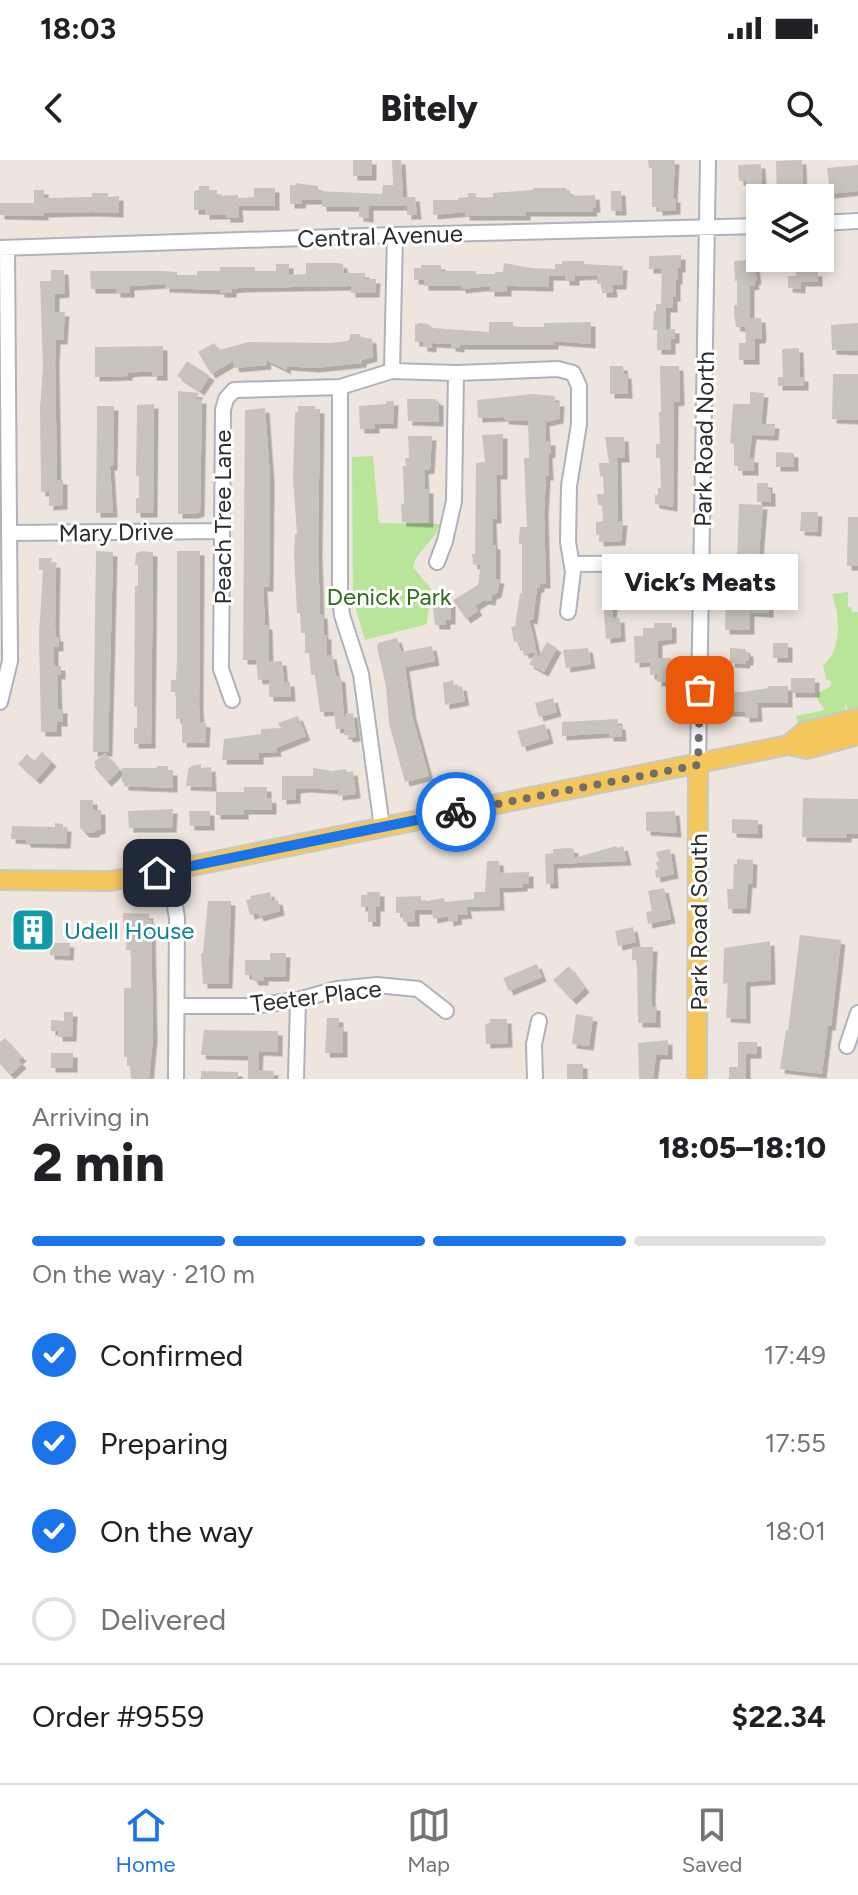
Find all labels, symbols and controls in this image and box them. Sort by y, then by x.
text: 18:03 [40,10,116,47]
icon: back [32,86,76,130]
icon: search [782,86,826,130]
text: Bitely [380,87,478,130]
map controls [746,184,834,272]
button: layers [746,184,834,272]
street label: Central Avenue [297,219,463,253]
street label: Park Road North [688,351,720,527]
street label: Peach Tree Lane [208,430,237,604]
street label: Mary Drive [58,517,174,547]
callout: Vick’s Meats [602,554,798,610]
text: Vick’s Meats [624,566,776,598]
park label: Denick Park [327,582,452,611]
pin [666,656,734,724]
icon: bag [678,668,722,712]
courier [416,772,496,852]
icon: bike [434,790,478,834]
street label: Park Road South [684,833,713,1011]
pin [123,839,191,907]
icon: home [135,851,179,895]
building icon: Udell House [9,906,57,954]
place label: Udell House [64,916,194,945]
street label: Teeter Place [249,974,383,1018]
text: Arriving in [32,1101,150,1133]
text: 18:05–18:10 [658,1129,826,1166]
text: 2 min [32,1132,165,1194]
text: On the way · 210 m [32,1258,255,1290]
icon: check [32,1333,76,1377]
text: Confirmed [100,1337,243,1374]
text: 17:49 [764,1339,826,1371]
icon: check [32,1421,76,1465]
text: Preparing [100,1425,228,1462]
text: 17:55 [765,1427,826,1459]
icon: check [32,1509,76,1553]
text: On the way [100,1513,253,1550]
text: 18:01 [765,1515,826,1547]
text: Delivered [100,1601,226,1638]
text: Order #9559 [32,1698,204,1735]
text: $22.34 [732,1698,826,1735]
tab: Home [116,1803,176,1878]
tab: Map [407,1803,451,1878]
tab: Saved [682,1803,742,1878]

